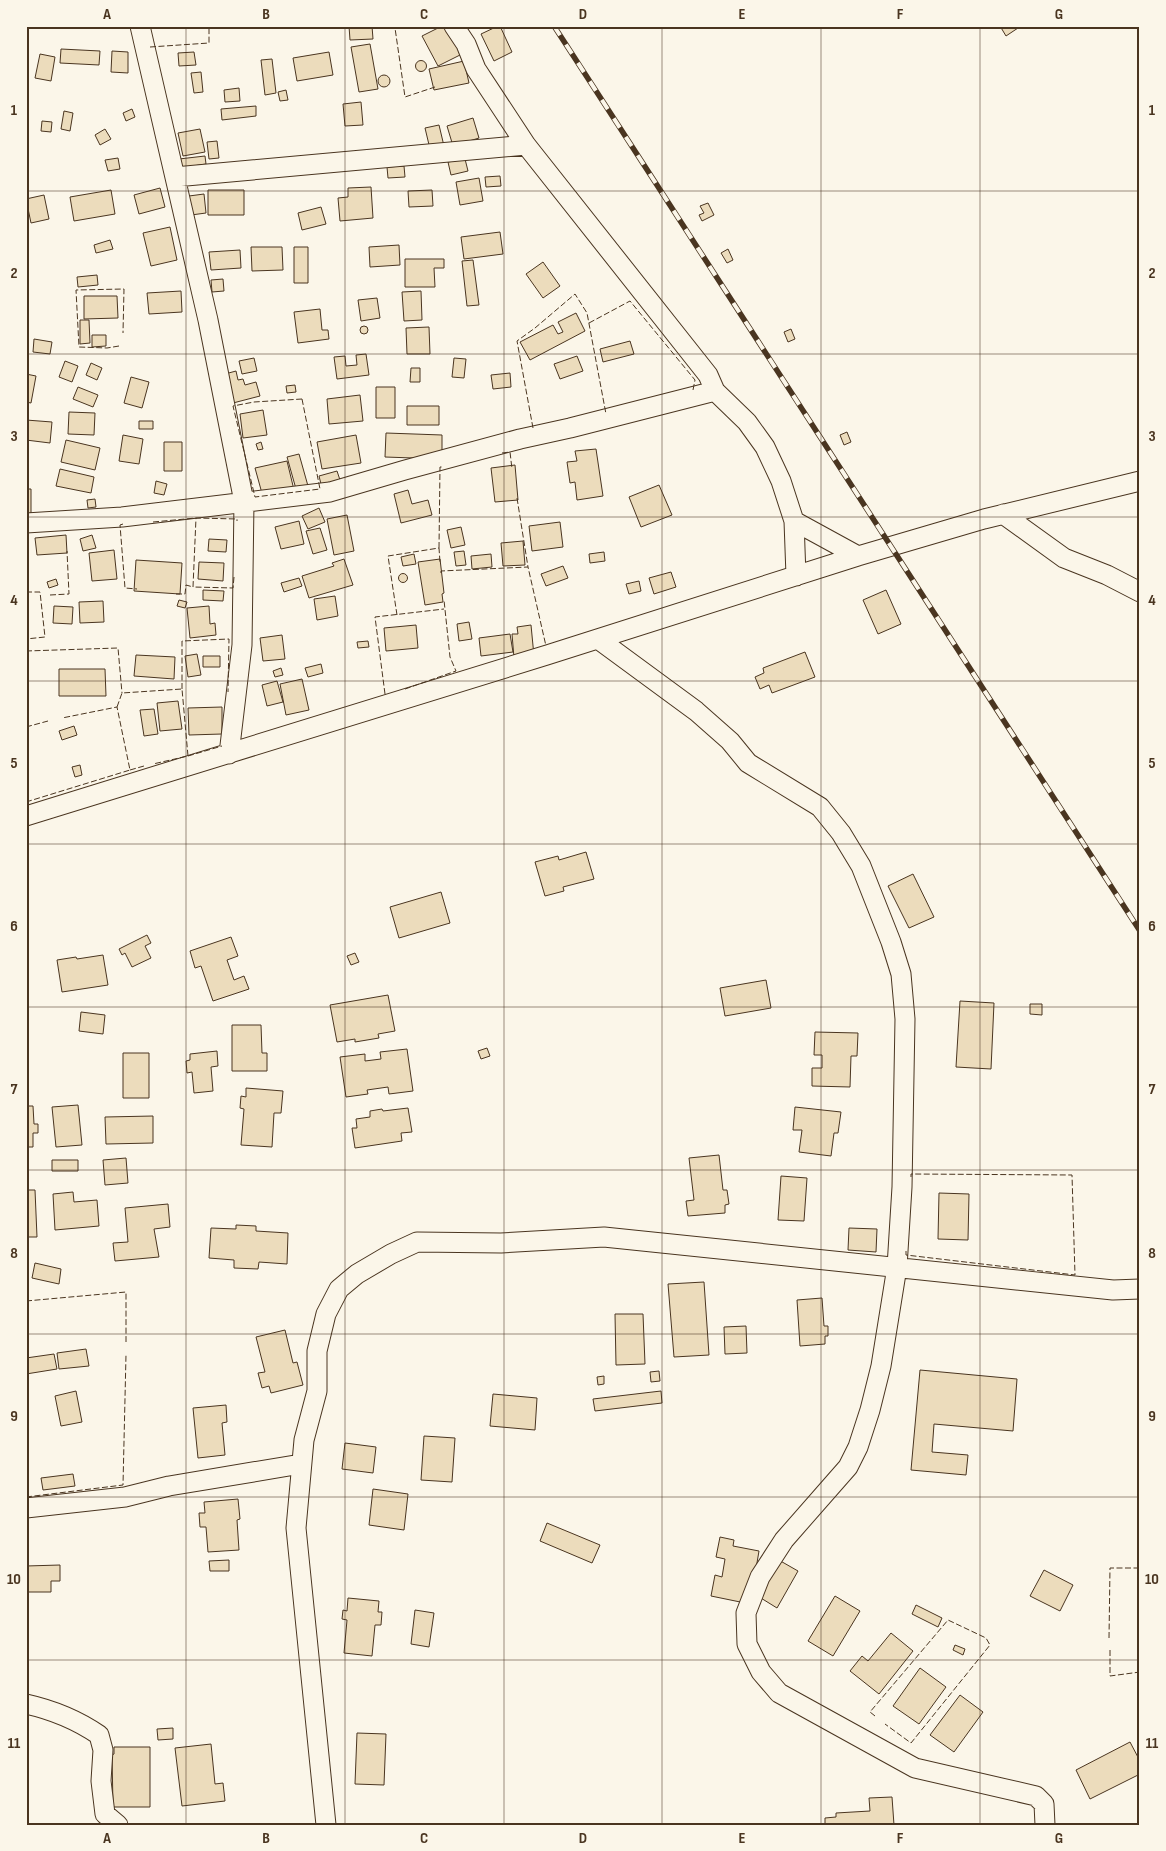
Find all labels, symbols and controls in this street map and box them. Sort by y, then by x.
text: A [102,5,111,24]
text: B [262,5,270,24]
text: C [420,5,428,24]
text: D [579,5,587,24]
text: E [739,5,746,24]
text: F [897,5,904,24]
text: G [1055,5,1063,24]
text: 1 [11,101,18,120]
text: 1 [1149,101,1156,120]
text: 2 [10,264,18,283]
text: 2 [1148,264,1156,283]
text: 3 [10,427,18,446]
text: 3 [1148,427,1156,446]
text: 4 [10,591,18,610]
text: 4 [1148,591,1156,610]
text: 5 [10,754,18,773]
text: 5 [1148,754,1156,773]
text: 6 [10,917,18,936]
text: 6 [1148,917,1156,936]
text: 7 [11,1080,18,1099]
text: 7 [1149,1080,1156,1099]
text: 8 [10,1244,18,1263]
text: 8 [1148,1244,1156,1263]
text: 9 [10,1407,18,1426]
text: 9 [1148,1407,1156,1426]
text: 10 [7,1570,21,1589]
text: 10 [1145,1570,1159,1589]
text: 11 [8,1734,21,1753]
text: 11 [1146,1734,1159,1753]
text: A [102,1829,111,1848]
text: B [262,1829,270,1848]
text: C [420,1829,428,1848]
text: D [579,1829,587,1848]
text: E [739,1829,746,1848]
text: F [897,1829,904,1848]
text: G [1055,1829,1063,1848]

